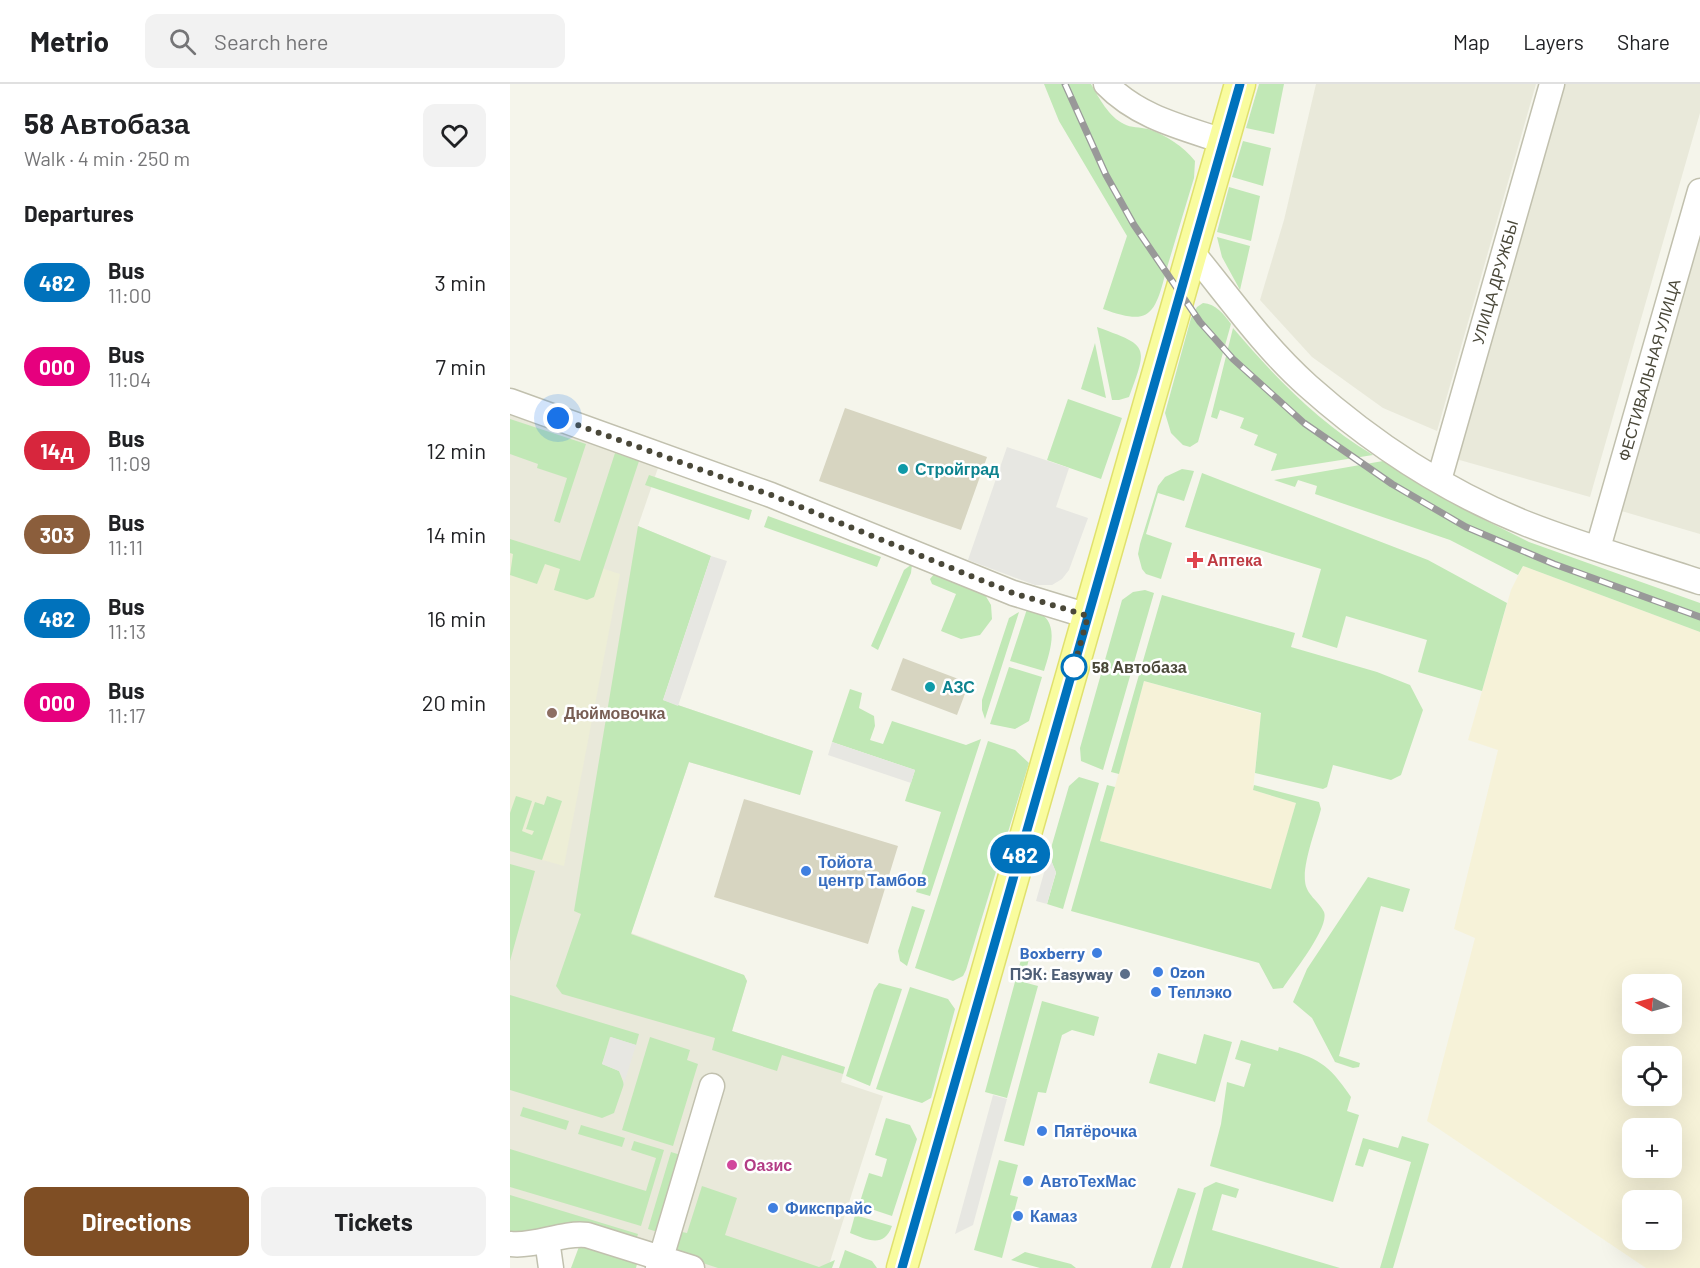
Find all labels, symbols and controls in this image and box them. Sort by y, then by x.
search box [145,14,565,68]
text: Metrio [30,24,109,58]
icon: search [166,25,199,58]
text: Search here [214,28,328,54]
text: Map [1453,29,1490,54]
text: Layers [1523,29,1584,54]
text: Share [1617,29,1670,54]
button: heart [423,104,486,167]
text: 58 Автобаза [24,106,190,140]
text: Walk · 4 min · 250 m [24,146,190,170]
text: Departures [24,200,134,226]
street label: УЛИЦА ДРУЖБЫ [1468,218,1521,346]
text: Bus [108,257,145,283]
text: 3 min [435,269,486,295]
text: 482 [39,270,75,295]
street label: ФЕСТИВАЛЬНАЯ УЛИЦА [1613,276,1684,463]
text: 11:00 [108,283,151,307]
text: Bus [108,341,145,367]
text: 7 min [436,353,486,379]
text: 000 [39,354,75,379]
text: 11:04 [108,367,151,391]
your location [543,403,573,433]
text: Bus [108,425,145,451]
text: 12 min [426,437,486,463]
text: 14д [40,438,74,463]
text: 11:09 [108,451,151,475]
place label: Стройград [915,459,999,478]
marker: Стройград [896,462,910,476]
text: Bus [108,509,145,535]
text: 14 min [426,521,486,547]
text: 303 [40,522,74,547]
text: 11:11 [108,535,143,559]
place label: Аптека [1207,550,1262,569]
marker: Аптека [1188,553,1202,567]
text: Bus [108,593,145,619]
text: 16 min [427,605,486,631]
text: 482 [39,606,75,631]
text: 11:13 [108,619,146,643]
marker: 58 Автобаза [1061,654,1087,680]
place label: 58 Автобаза [1092,657,1187,676]
text: Bus [108,677,145,703]
place label: АЗС [942,677,975,696]
marker: АЗС [923,680,937,694]
text: 20 min [422,689,486,715]
text: 000 [39,690,75,715]
text: 11:17 [108,703,145,727]
place label: Дюймовочка [564,703,666,722]
marker: Дюймовочка [545,706,559,720]
line badge: 482 [986,834,1054,874]
text: 482 [1002,842,1038,867]
place label: Тойота центр Тамбов [818,852,927,889]
marker: Тойота центр Тамбов [799,864,813,878]
place label: Boxberry [1020,943,1085,962]
marker: Boxberry [1090,946,1104,960]
place label: Ozon [1170,962,1205,981]
place label: ПЭК: Easyway [1010,964,1113,983]
marker: Ozon [1151,965,1165,979]
marker: ПЭК: Easyway [1118,967,1132,981]
north arrow [1622,974,1682,1034]
map controls [1622,974,1682,1250]
place label: Теплэко [1168,982,1232,1001]
marker: Теплэко [1149,985,1163,999]
button: locate [1622,1046,1682,1106]
button: + [1622,1118,1682,1178]
place label: Пятёрочка [1054,1121,1137,1140]
marker: Пятёрочка [1035,1124,1049,1138]
place label: Оазис [744,1155,792,1174]
marker: Оазис [725,1158,739,1172]
place label: АвтоТехМас [1040,1171,1137,1190]
marker: АвтоТехМас [1021,1174,1035,1188]
button: Directions [24,1187,249,1256]
button: Tickets [261,1187,486,1256]
button: − [1622,1190,1682,1250]
place label: Фикспрайс [785,1198,872,1217]
marker: Фикспрайс [766,1201,780,1215]
place label: Камаз [1030,1206,1078,1225]
marker: Камаз [1011,1209,1025,1223]

